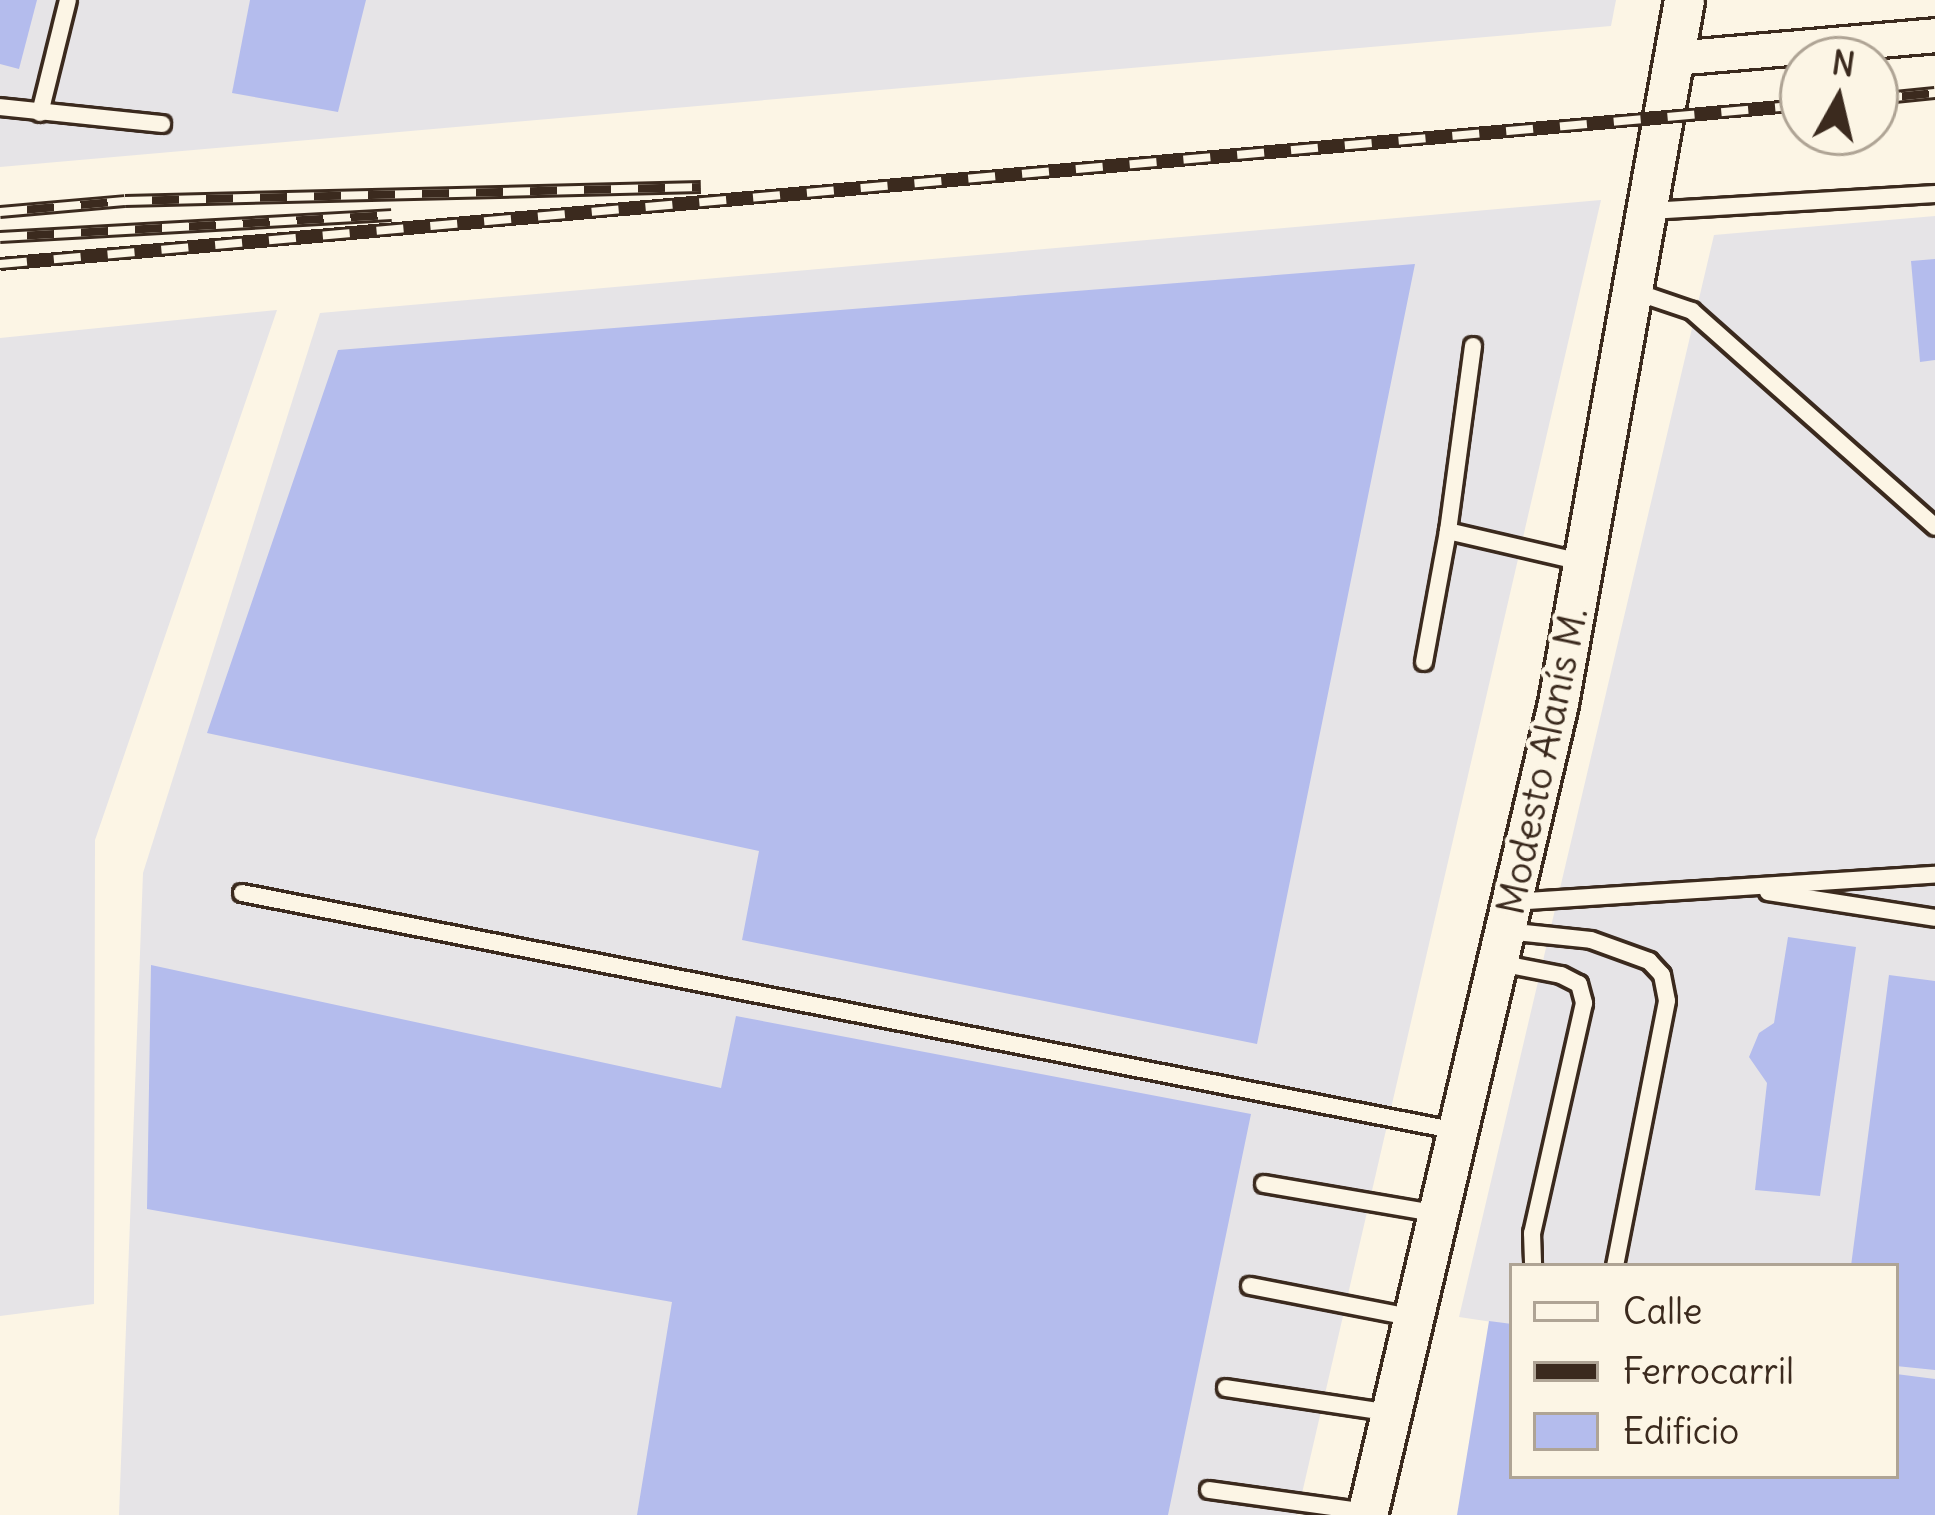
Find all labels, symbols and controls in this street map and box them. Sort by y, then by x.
north arrow [1779,36,1899,156]
text: N [1829,41,1858,86]
street label: Modesto Alanís M. [1488,603,1598,919]
legend [1509,1263,1899,1479]
text: Calle [1623,1289,1703,1334]
text: Ferrocarril [1623,1349,1794,1394]
text: Edificio [1623,1409,1739,1454]

